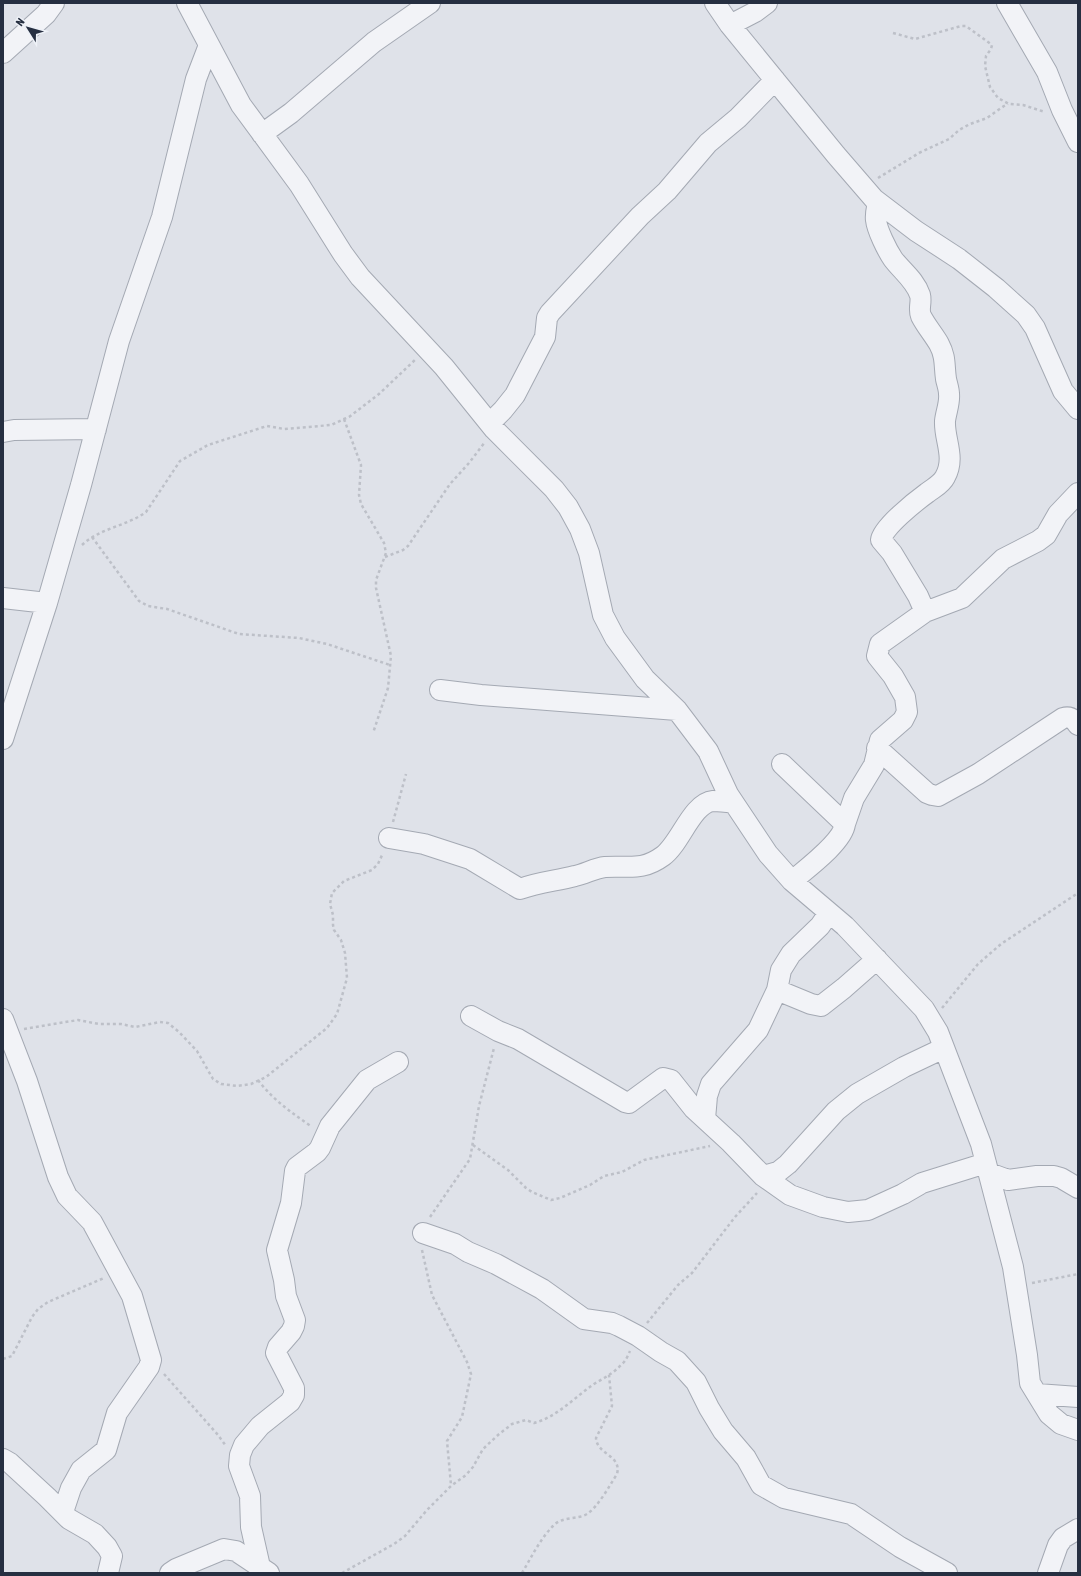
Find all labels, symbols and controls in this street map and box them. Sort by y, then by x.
north arrow [8,8,48,48]
text: N [13,16,27,28]

